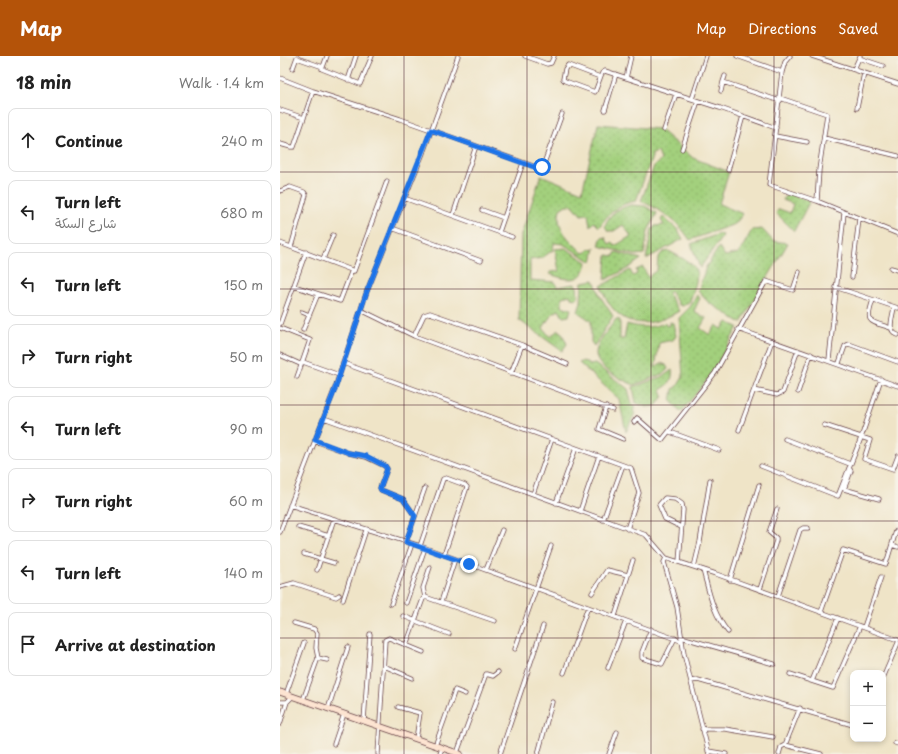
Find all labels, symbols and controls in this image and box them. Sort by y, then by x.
text: Map [20,14,62,42]
text: Map [696,18,726,39]
text: Directions [748,18,816,39]
text: Saved [838,18,878,39]
text: 18 min [16,69,72,95]
text: Walk · 1.4 km [179,73,264,92]
icon: ahead [17,129,39,151]
text: Continue [55,129,123,152]
text: 240 m [221,131,263,150]
route start [533,158,551,176]
text: Turn left [55,190,121,213]
icon: left [17,201,39,223]
text: 680 m [220,203,263,222]
text: شارع السكة [55,213,117,232]
icon: left [17,273,39,295]
text: Turn left [55,273,121,296]
text: 150 m [224,275,263,294]
icon: right [17,345,39,367]
text: Turn right [55,345,132,368]
text: 50 m [229,347,263,366]
icon: left [17,417,39,439]
text: Turn left [55,417,121,440]
text: 90 m [230,419,263,438]
icon: right [17,489,39,511]
text: Turn right [55,489,132,512]
text: 60 m [229,491,263,510]
route end [460,555,478,573]
icon: left [17,561,39,583]
text: Turn left [55,561,121,584]
text: 140 m [224,563,263,582]
icon: arrive [17,633,39,655]
text: Arrive at destination [55,633,216,656]
map controls [850,670,886,742]
button: + [850,670,886,706]
button: − [850,706,886,742]

